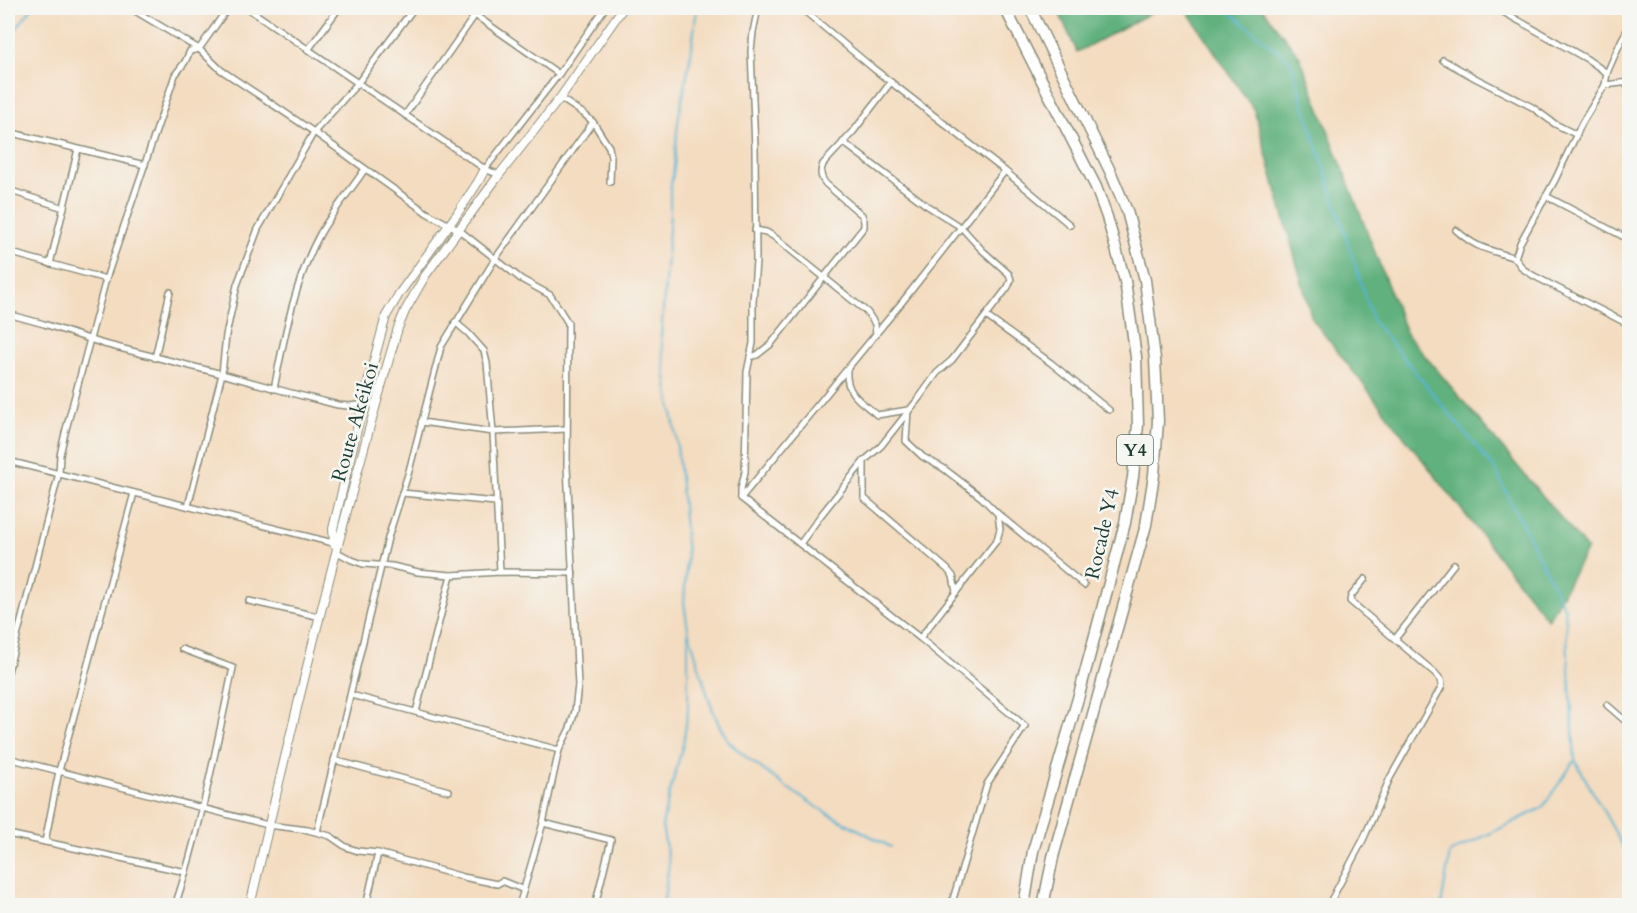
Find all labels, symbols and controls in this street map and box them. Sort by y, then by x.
street label: Route Akéikoi [325,359,385,485]
road number: Y4 [1117,435,1153,465]
street label: Rocade Y4 [1078,486,1126,582]

